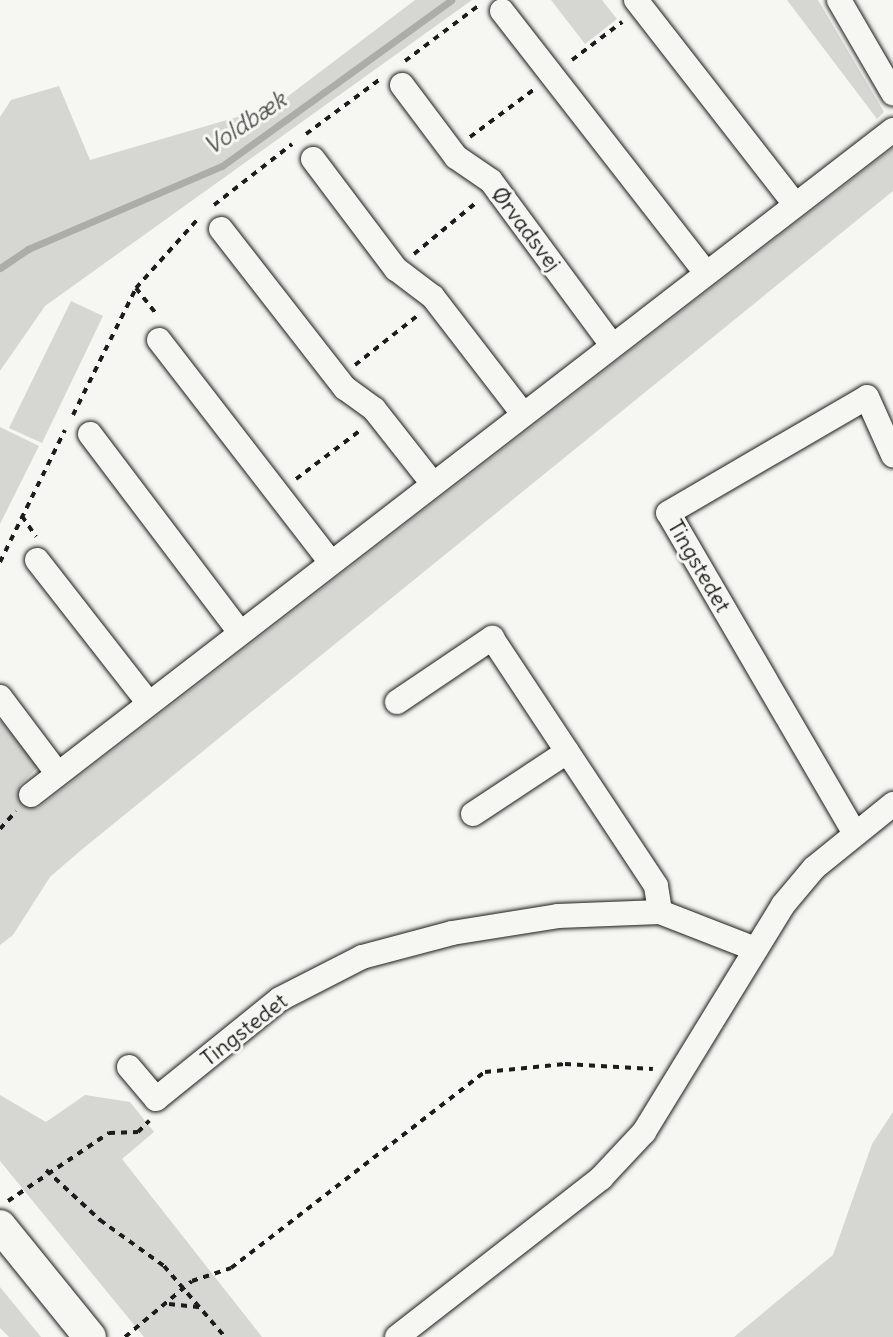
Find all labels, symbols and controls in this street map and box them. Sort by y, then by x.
water label: Voldbæk [199,85,291,161]
street label: Ørvadsvej [486,182,566,276]
street label: Tingstedet [662,515,736,617]
street label: Tingstedet [195,988,293,1072]

